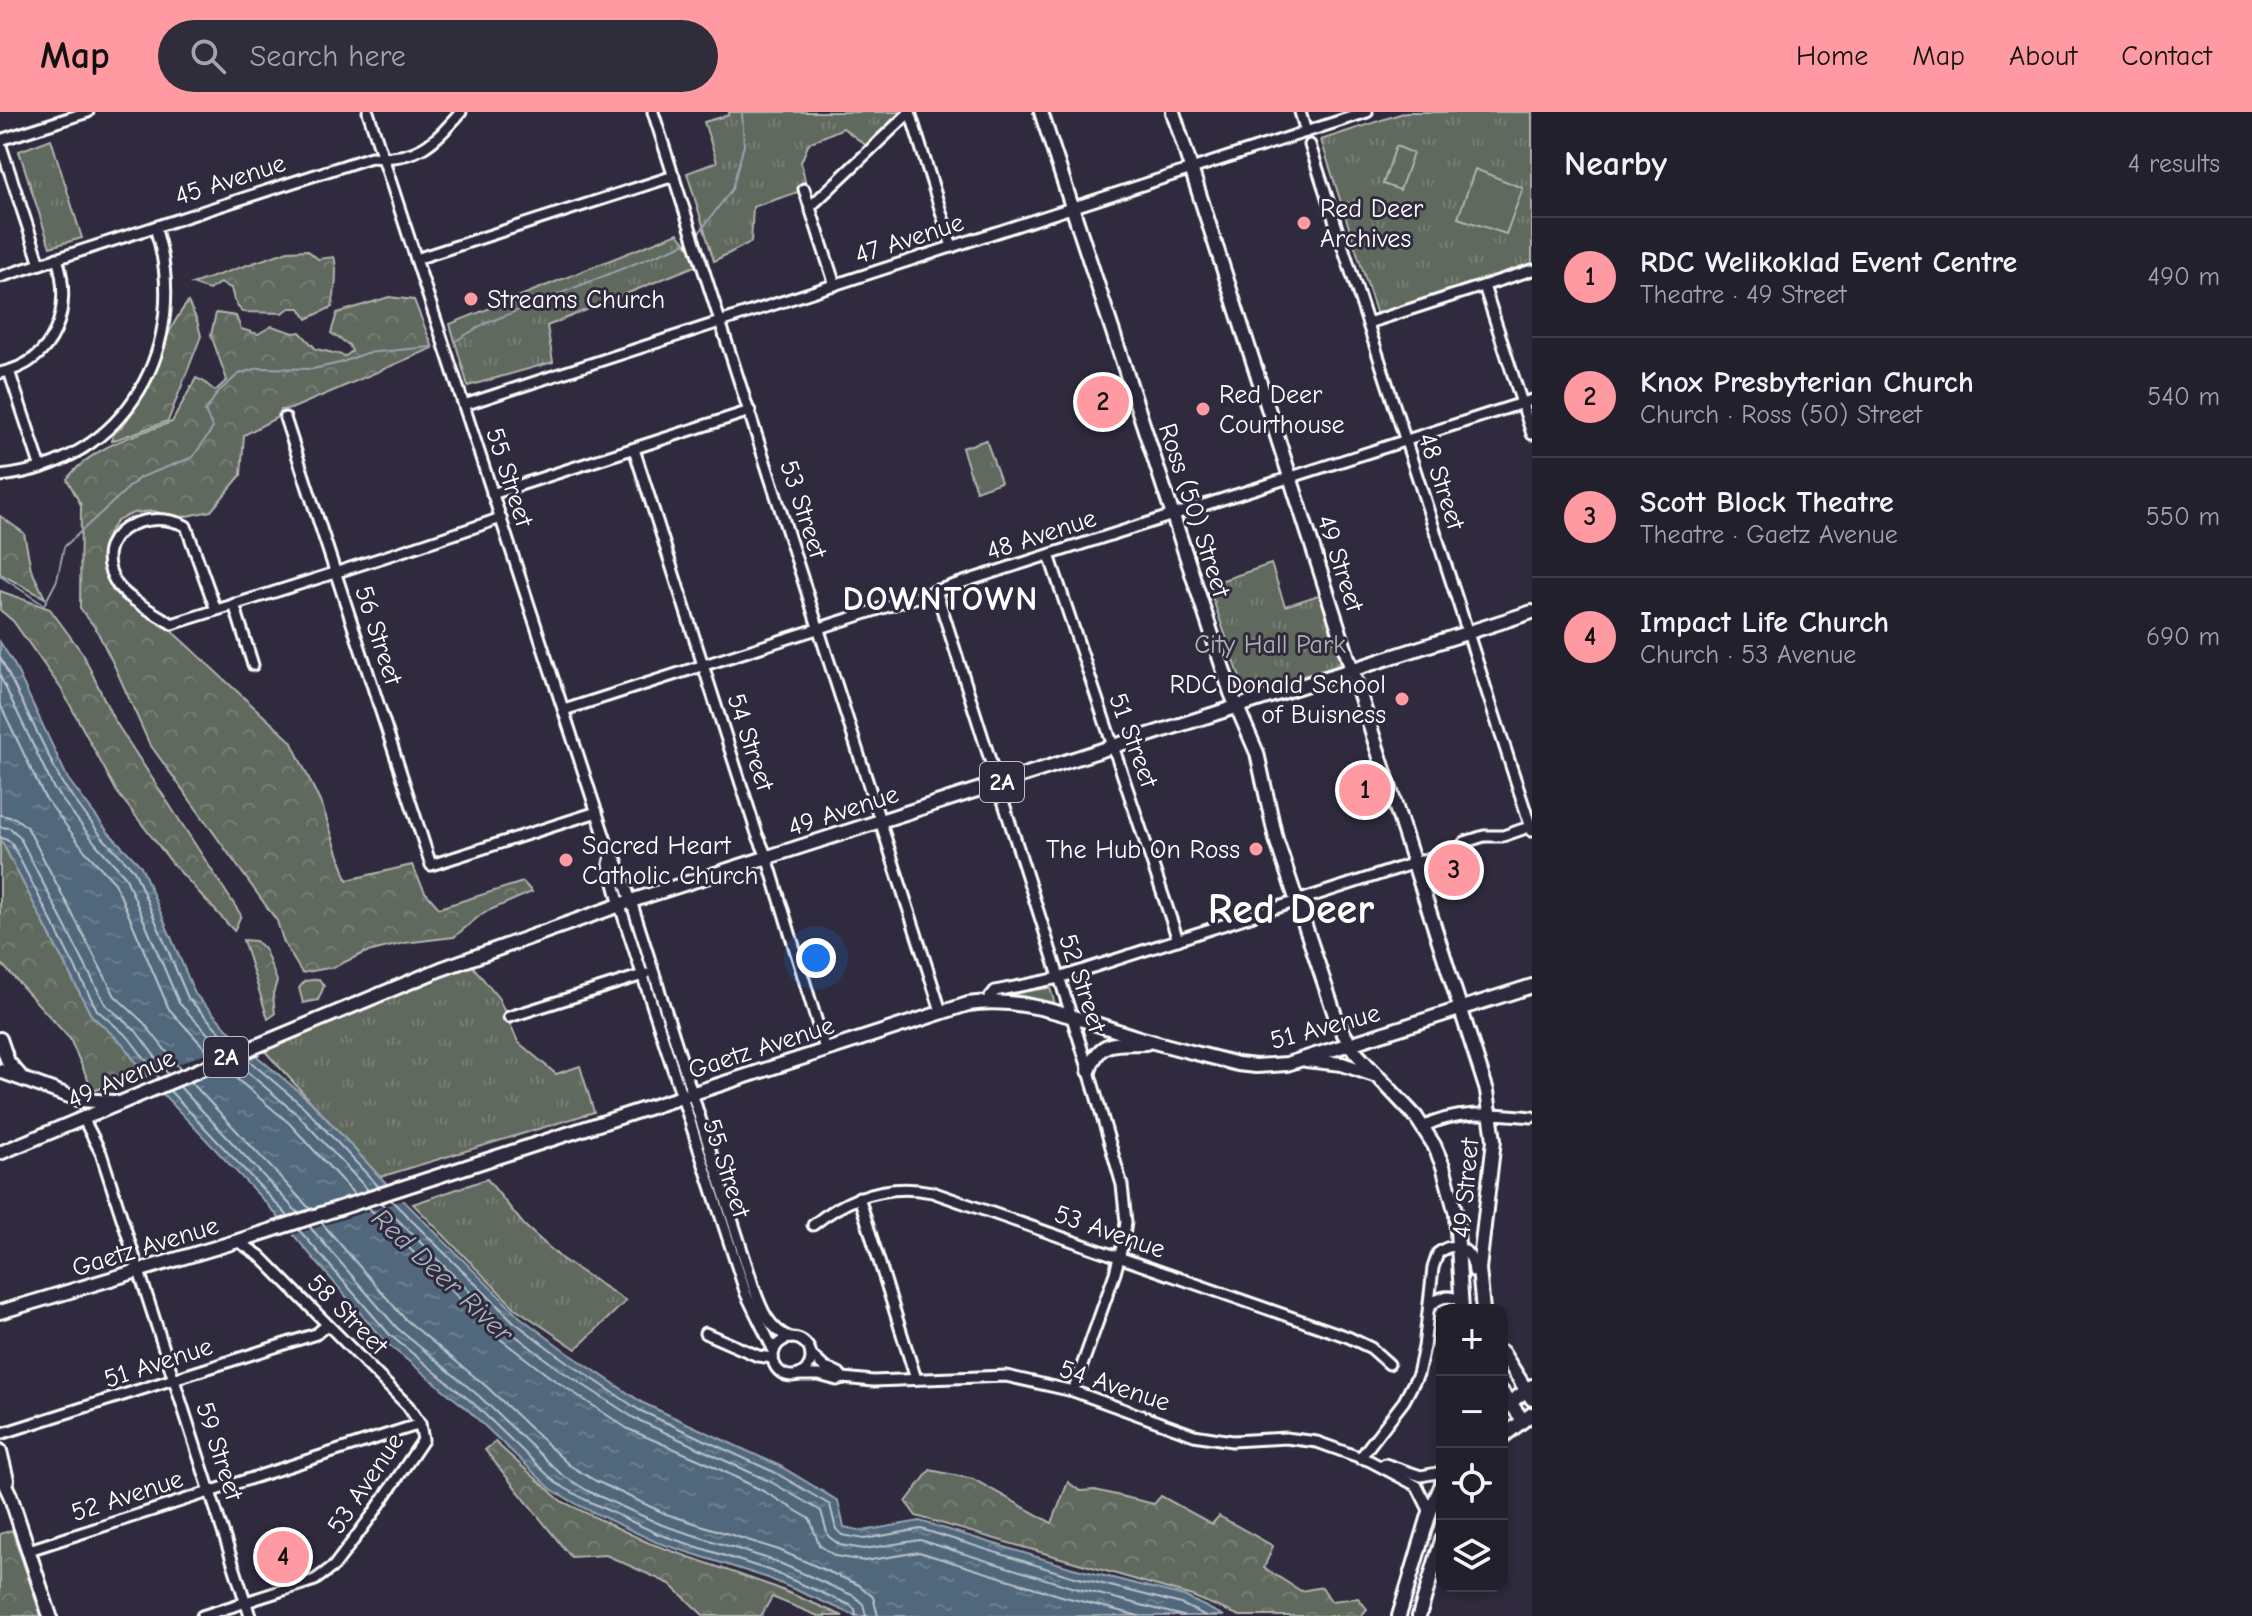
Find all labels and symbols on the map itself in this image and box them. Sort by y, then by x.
street label: 45 Avenue [171,148,289,212]
place label: Red Deer Archives [1320,194,1424,254]
street label: 47 Avenue [851,207,968,271]
marker: Red Deer Archives [1295,214,1313,232]
place label: Streams Church [487,285,665,315]
marker: Streams Church [462,290,480,308]
pin: 2 [1077,372,1129,432]
place label: Red Deer Courthouse [1219,380,1345,440]
marker: Red Deer Courthouse [1194,400,1212,418]
street label: Ross (50) Street [1152,420,1237,602]
street label: 55 Street [479,424,540,532]
street label: 48 Street [1411,429,1471,535]
street label: 53 Street [773,457,833,563]
street label: 48 Avenue [983,503,1100,567]
street label: 49 Street [1310,511,1370,617]
district label: DOWNTOWN [843,579,1039,619]
street label: 56 Street [348,582,409,690]
park label: City Hall Park [1194,630,1346,660]
place label: RDC Donald School of Buisness [1169,670,1386,730]
street label: 51 Street [1102,689,1164,793]
street label: 54 Street [720,690,780,796]
marker: RDC Donald School of Buisness [1393,690,1411,708]
pin: 1 [1339,760,1391,820]
road number: 2A [980,762,1024,802]
street label: 49 Avenue [784,779,902,843]
place label: Sacred Heart Catholic Church [582,831,759,891]
place label: The Hub On Ross [1046,835,1240,865]
marker: The Hub On Ross [1247,840,1265,858]
pin: 3 [1428,840,1480,900]
marker: Sacred Heart Catholic Church [557,851,575,869]
district label: Red Deer [1208,885,1374,934]
street label: 52 Street [1052,930,1112,1038]
your location [796,938,836,978]
street label: 51 Avenue [1267,998,1383,1056]
street label: Gaetz Avenue [685,1010,838,1086]
road number: 2A [204,1037,248,1077]
street label: 49 Avenue [63,1043,180,1115]
street label: 55 Street [696,1115,757,1223]
street label: 49 Street [1447,1135,1485,1239]
street label: 53 Avenue [1050,1199,1169,1265]
water label: Red Deer River [365,1202,521,1350]
street label: Gaetz Avenue [68,1210,222,1283]
street label: 58 Street [301,1268,395,1362]
street label: 51 Avenue [100,1331,216,1395]
street label: 54 Avenue [1056,1354,1174,1418]
street label: 59 Street [189,1398,250,1506]
street label: 53 Avenue [321,1427,410,1540]
street label: 52 Avenue [68,1464,187,1528]
pin: 4 [257,1527,309,1587]

